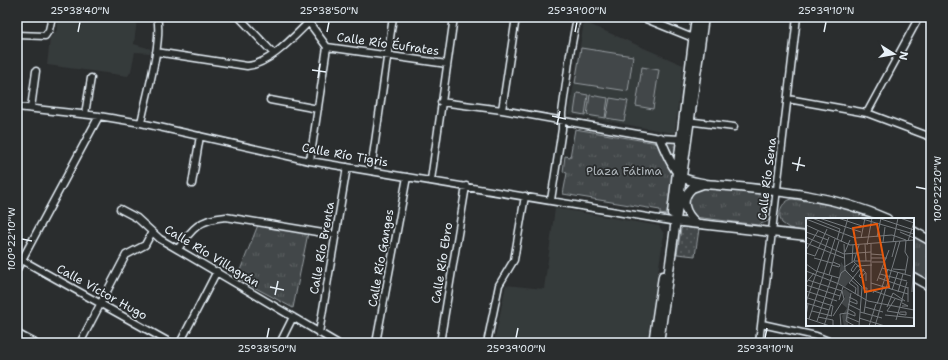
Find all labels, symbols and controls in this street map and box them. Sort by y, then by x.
text: 25°38'40"N [50,4,110,17]
text: 25°38'50"N [300,4,358,17]
text: 25°39'00"N [547,4,607,17]
text: 25°39'10"N [798,4,854,17]
street label: Calle Río Éufrates [336,29,440,59]
north arrow [874,34,914,74]
text: N [895,50,912,62]
street label: Calle Río Sena [754,136,780,221]
street label: Calle Río Tigris [301,140,389,170]
text: 100°22'20"W [931,155,944,222]
park label: Plaza Fátima [586,163,662,179]
street label: Calle Río Brenta [306,200,338,296]
text: 100°22'10"W [5,207,18,271]
street label: Calle Río Ganges [365,208,397,308]
inset map [806,218,914,326]
street label: Calle Río Villagrán [162,221,262,291]
street label: Calle Río Ebro [428,221,456,305]
street label: Calle Víctor Hugo [54,260,150,324]
text: 25°38'50"N [238,342,296,355]
text: 25°39'00"N [486,342,546,355]
text: 25°39'10"N [737,342,793,355]

